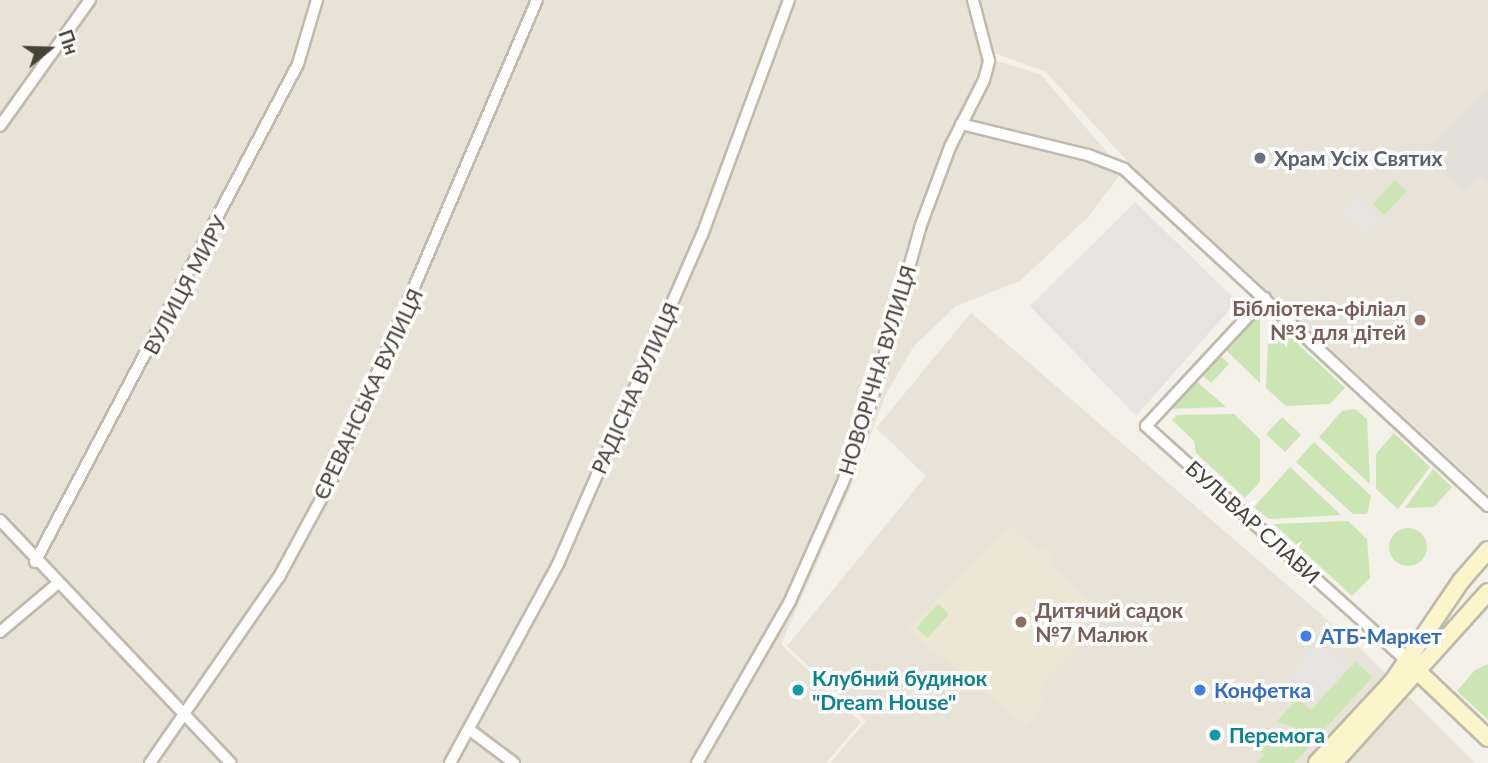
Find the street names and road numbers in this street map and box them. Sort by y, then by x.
street label: ВУЛИЦЯ МИРУ [138,211,232,359]
street label: НОВОРІЧНА ВУЛИЦЯ [833,262,921,478]
street label: ЄРЕВАНСЬКА ВУЛИЦЯ [308,285,428,503]
street label: РАДІСНА ВУЛИЦЯ [586,298,684,478]
street label: БУЛЬВАР СЛАВИ [1181,455,1325,589]

